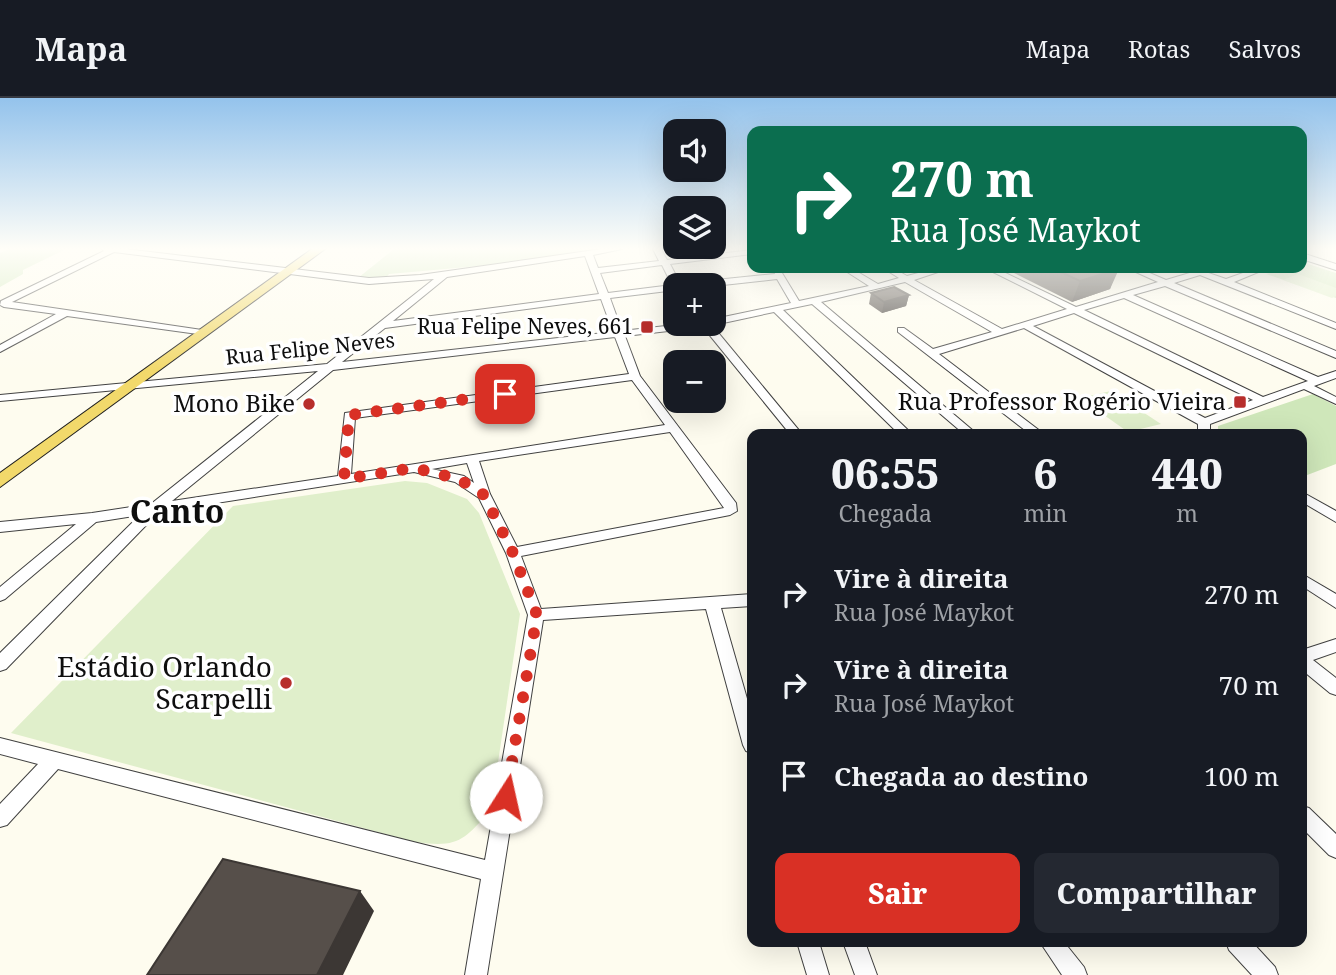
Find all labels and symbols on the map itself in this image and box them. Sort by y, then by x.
place label: Rua Felipe Neves, 661 [417,312,633,340]
marker: Rua Felipe Neves, 661 [639,319,655,335]
street label: Rua Felipe Neves [224,325,396,371]
pin [475,364,535,424]
place label: Rua Professor Rogério Vieira [898,384,1226,417]
place label: Mono Bike [173,386,295,419]
marker: Rua Professor Rogério Vieira [1232,394,1248,410]
marker: Mono Bike [301,396,317,412]
district label: Canto [130,489,224,532]
place label: Estádio Orlando Scarpelli [57,647,272,717]
marker: Estádio Orlando Scarpelli [278,675,294,691]
position arrow [469,760,543,834]

